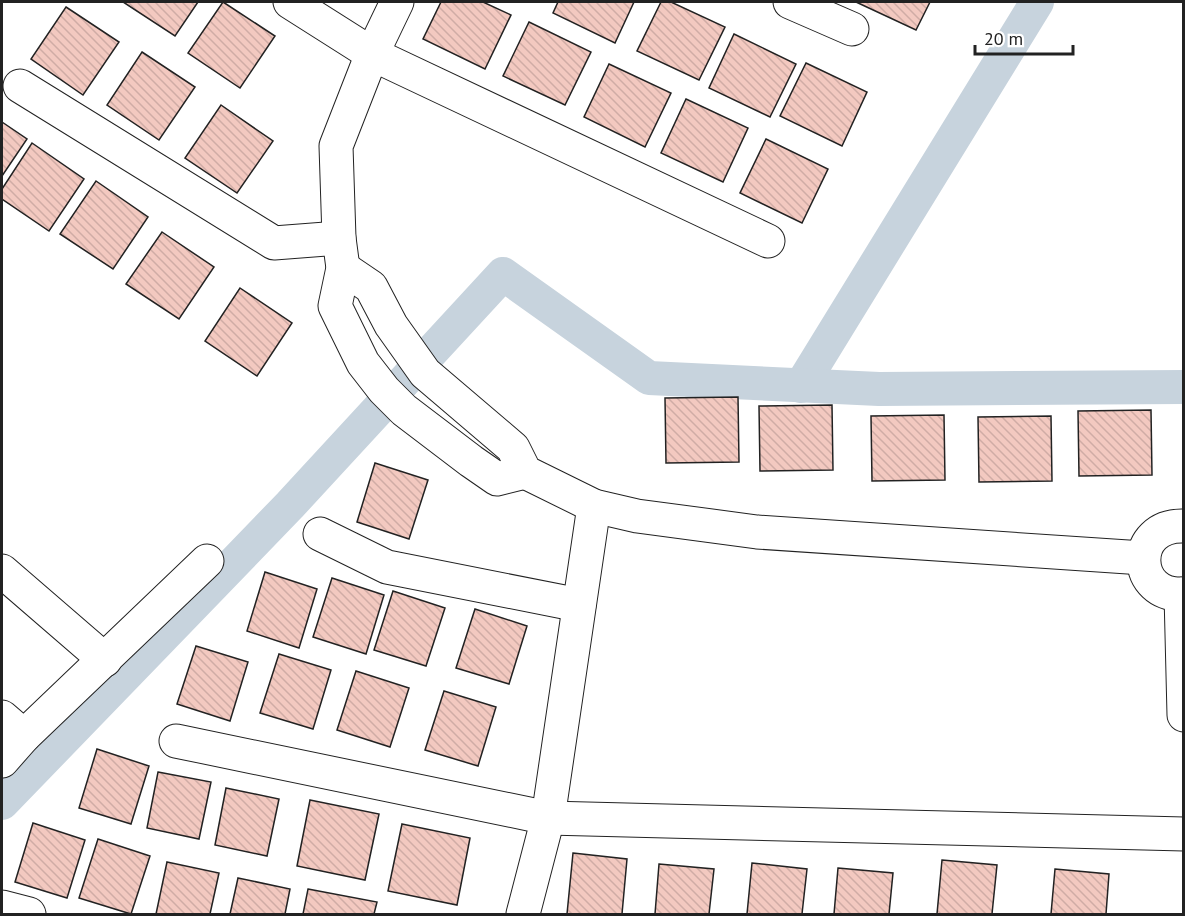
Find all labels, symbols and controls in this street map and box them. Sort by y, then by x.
scale bar [975,18,1072,56]
text: 20 m [984,27,1023,50]

